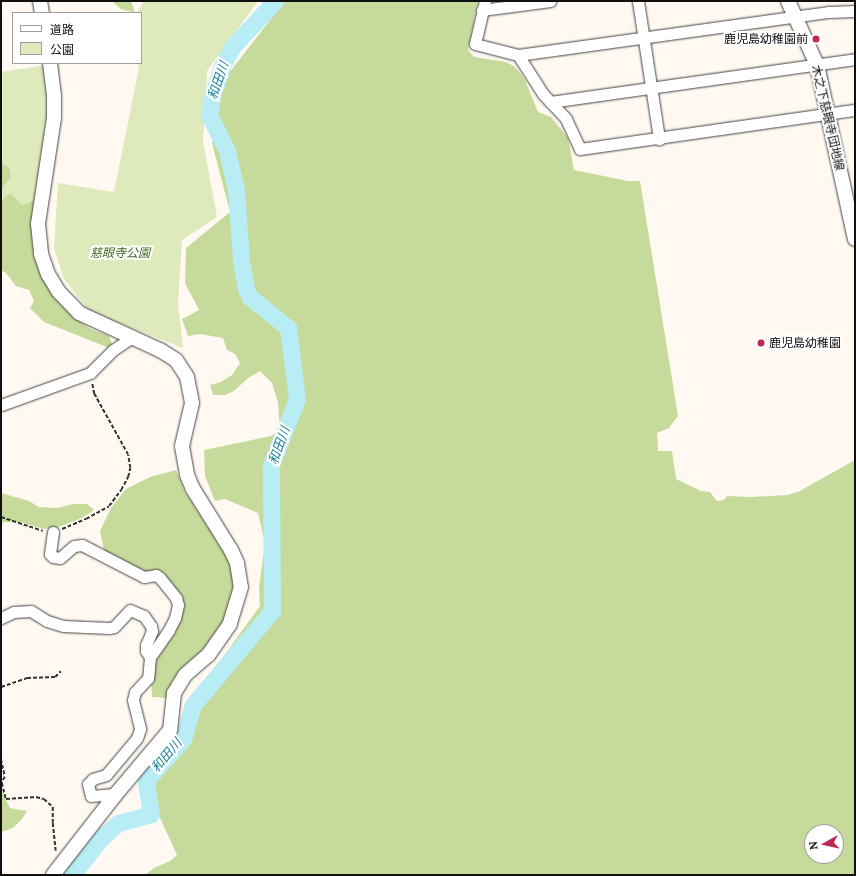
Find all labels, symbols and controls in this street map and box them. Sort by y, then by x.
legend [12,12,142,64]
text: 道路 [50,22,74,37]
place label: 鹿児島幼稚園前 [724,32,808,46]
marker: 鹿児島幼稚園前 [811,34,821,44]
text: 公園 [50,42,74,57]
water label: 和田川 [205,60,233,102]
street label: 木之下慈眼寺団地線 [809,64,847,172]
park label: 慈眼寺公園 [90,246,150,260]
place label: 鹿児島幼稚園 [769,336,841,350]
marker: 鹿児島幼稚園 [756,338,766,348]
water label: 和田川 [266,425,294,467]
water label: 和田川 [148,736,186,776]
north arrow [804,824,844,864]
text: N [806,840,821,851]

